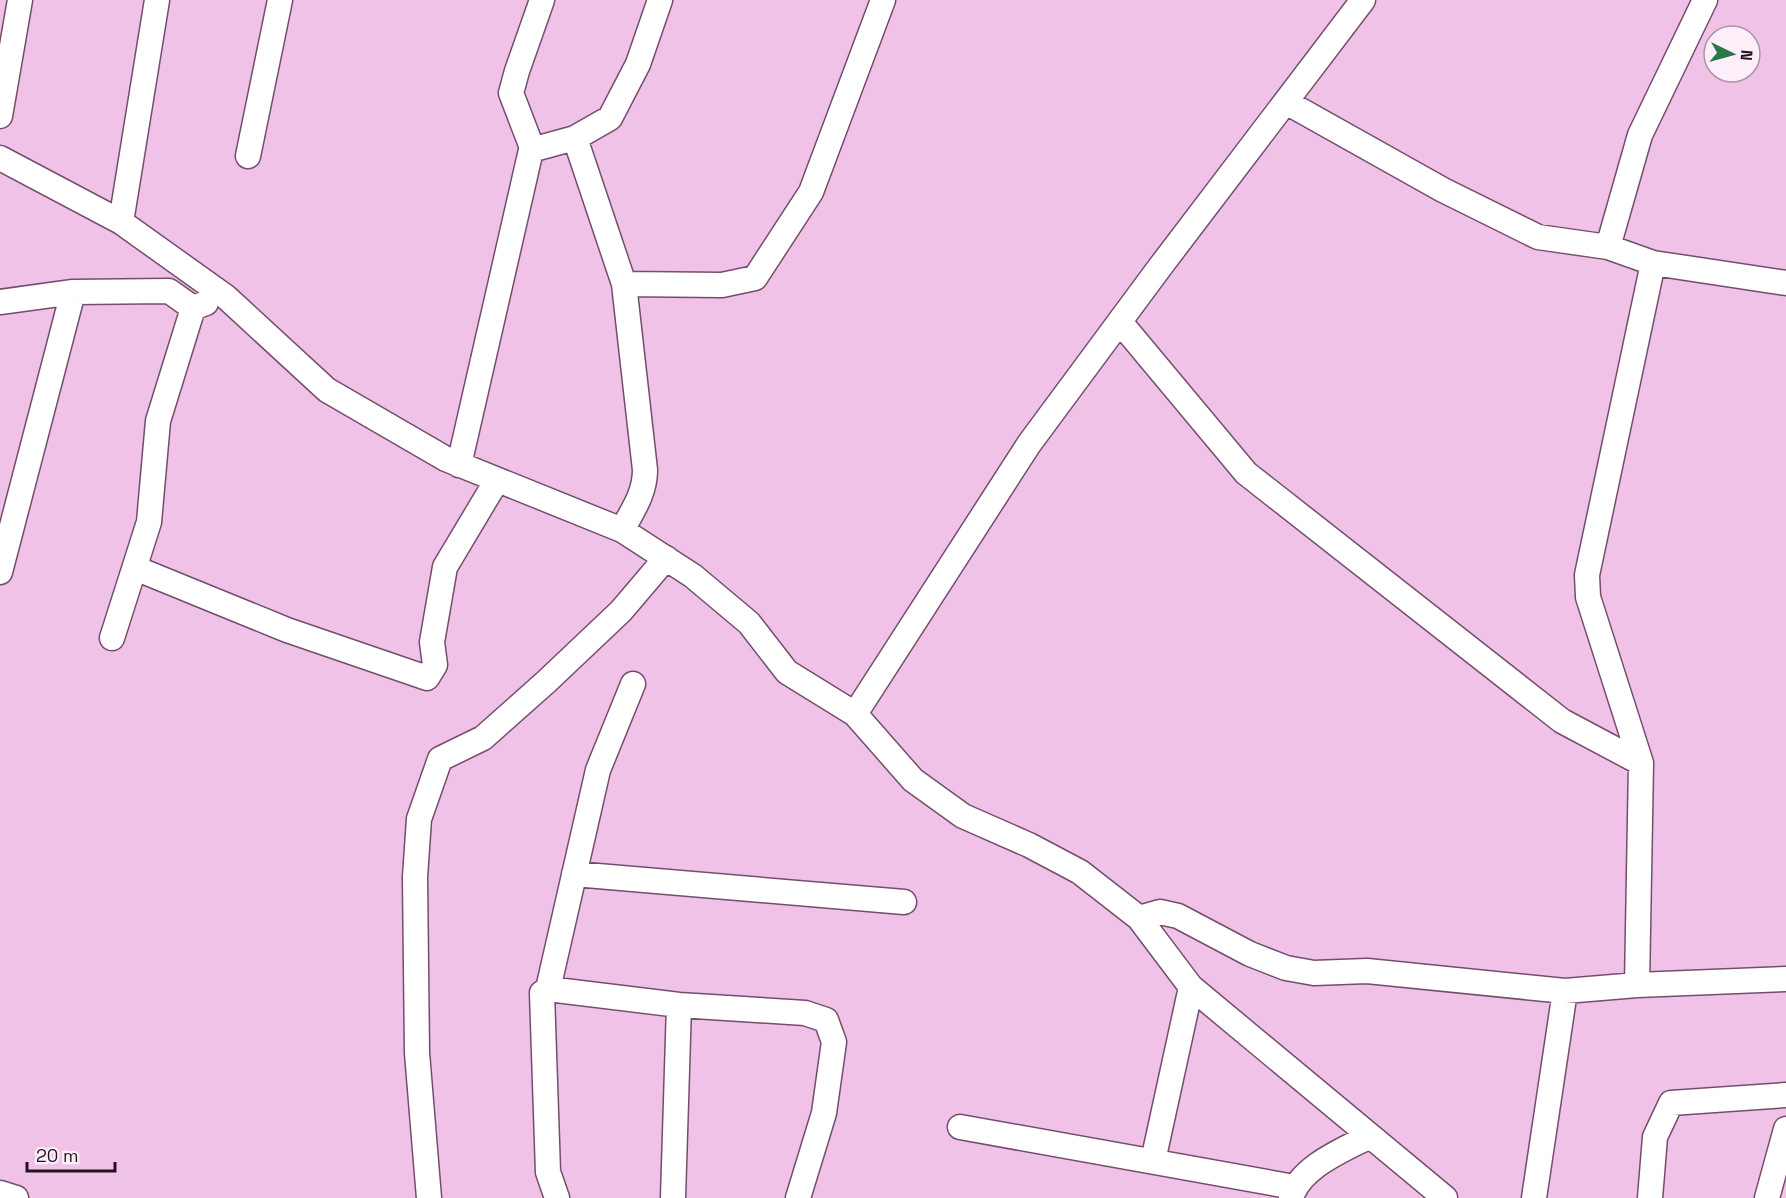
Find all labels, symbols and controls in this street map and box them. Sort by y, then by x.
north arrow [1702,24,1762,84]
text: N [1736,49,1757,62]
scale bar [27,1135,116,1173]
text: 20 m [36,1144,79,1167]

